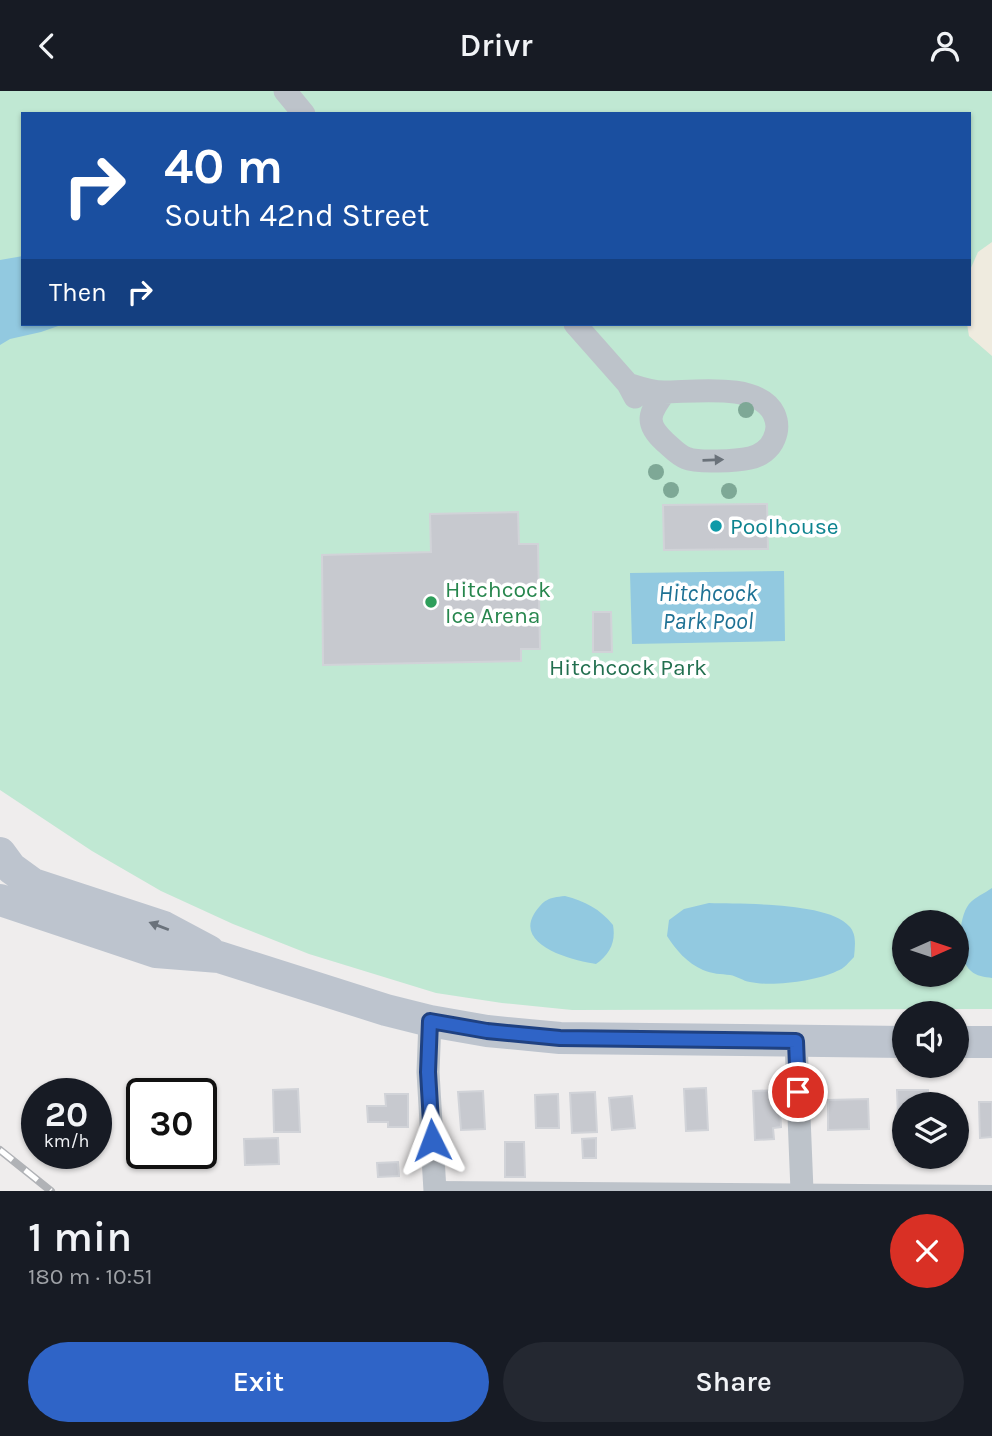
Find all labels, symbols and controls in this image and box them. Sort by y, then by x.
icon: back [28,27,66,65]
text: Drivr [459,27,533,64]
icon: person [926,27,964,65]
text: 40 m [164,138,283,195]
icon: right [49,140,140,231]
text: South 42nd Street [164,197,429,234]
icon: right [121,273,159,311]
text: Then [49,277,107,308]
one-way arrow [702,455,724,466]
place label: Poolhouse [730,513,839,540]
marker: Poolhouse [708,518,724,534]
place label: Hitchcock Ice Arena [445,576,551,629]
water label: Hitchcock Park Pool [658,579,758,635]
marker: Hitchcock Ice Arena [423,594,439,610]
park label: Hitchcock Park [549,654,707,681]
north arrow [892,910,970,987]
map controls [892,910,969,1169]
one-way arrow [148,920,169,931]
button: sound [892,1001,969,1078]
pin [768,1062,828,1122]
icon: arrive [779,1073,817,1111]
speed limit sign: 30 [126,1078,217,1169]
button: layers [892,1092,969,1169]
text: 20 [45,1094,88,1135]
position arrow [395,1103,469,1177]
text: km/h [44,1130,89,1152]
text: 1 min [28,1212,132,1262]
button: close [890,1214,964,1288]
text: 180 m · 10:51 [28,1263,153,1290]
button: Exit [28,1342,489,1422]
button: Share [503,1342,964,1422]

